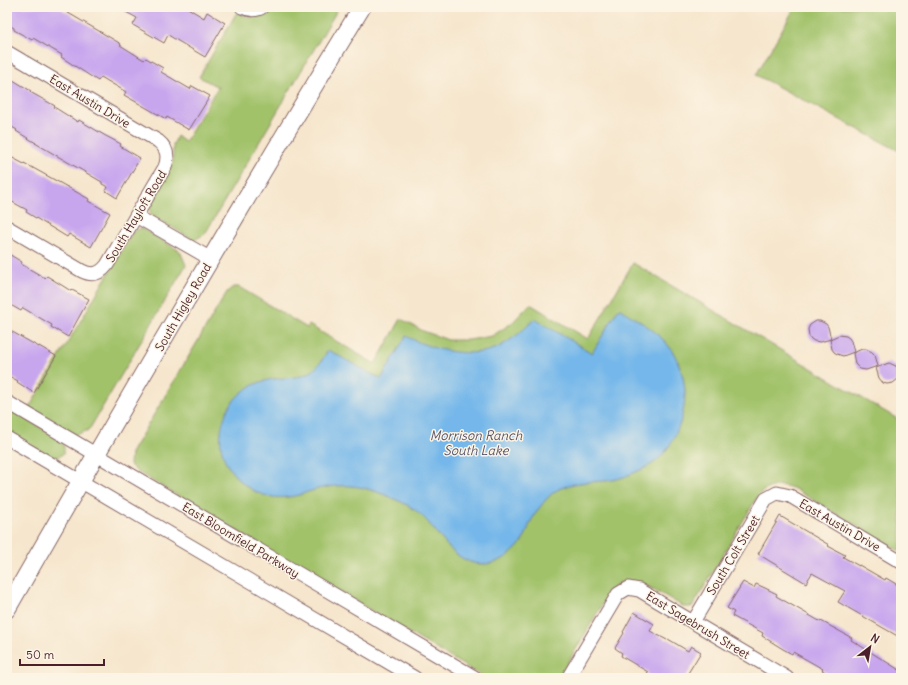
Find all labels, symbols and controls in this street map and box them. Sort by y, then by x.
street label: East Austin Drive [47,71,133,131]
street label: South Hayloft Road [103,167,169,265]
street label: South Higley Road [152,260,214,354]
water label: Morrison Ranch South Lake [430,427,523,459]
street label: East Austin Drive [797,496,883,554]
street label: East Bloomfield Parkway [180,499,302,581]
street label: South Colt Street [703,512,763,598]
street label: East Sagebrush Street [643,588,753,662]
north arrow [850,627,890,667]
text: N [868,630,882,646]
scale bar [20,641,104,667]
text: 50 m [26,647,55,662]

